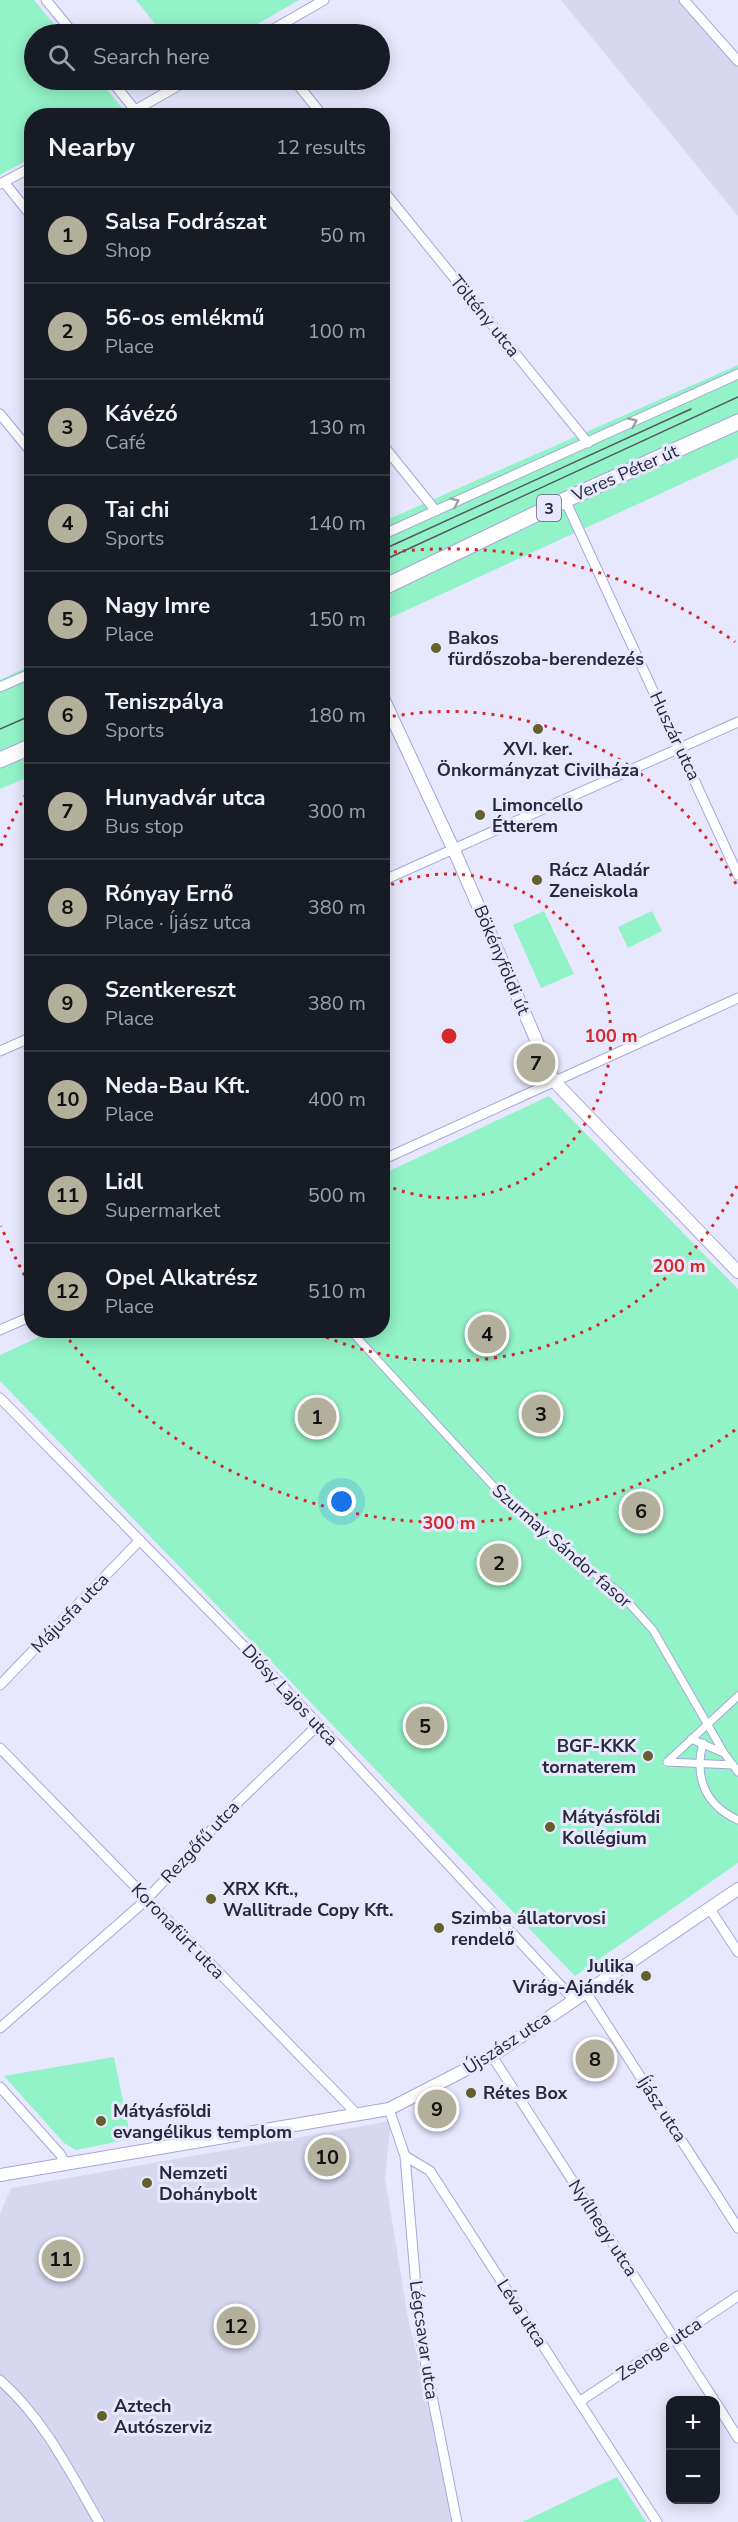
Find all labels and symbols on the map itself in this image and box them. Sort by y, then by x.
street label: Töltény utca [445,270,525,362]
one-way arrow [626,418,637,430]
street label: Veres Péter út [567,439,683,508]
road number: 3 [537,495,561,521]
one-way arrow [449,497,460,509]
place label: Bakos fürdőszoba-berendezés [448,626,644,671]
marker: Bakos fürdőszoba-berendezés [429,641,443,655]
street label: Huszár utca [644,688,706,784]
marker: XVI. ker. Önkormányzat Civilháza [531,722,545,736]
place label: XVI. ker. Önkormányzat Civilháza [437,737,639,782]
place label: Limoncello Étterem [492,793,583,838]
marker: Limoncello Étterem [473,808,487,822]
place label: Rácz Aladár Zeneiskola [549,858,650,903]
marker: Rácz Aladár Zeneiskola [530,873,544,887]
street label: Bökényföldi út [468,902,536,1019]
text: 100 m [584,1024,638,1048]
centre of rings [439,1026,459,1046]
pin: 7 [516,1040,556,1086]
text: 200 m [652,1254,706,1278]
pin: 4 [468,1312,506,1356]
pin: 3 [522,1392,560,1436]
pin: 1 [298,1394,336,1440]
street label: Szurmay Sándor fasor [487,1479,637,1614]
your location [327,1487,356,1516]
pin: 6 [622,1488,660,1534]
text: 300 m [422,1511,476,1535]
pin: 2 [480,1540,518,1586]
street label: Májusfa utca [26,1568,114,1658]
street label: Diósy Lajos utca [237,1639,343,1751]
pin: 5 [406,1704,444,1748]
place label: BGF-KKK tornaterem [542,1734,637,1779]
marker: BGF-KKK tornaterem [641,1749,655,1763]
street label: Rezgőfű utca [155,1795,245,1889]
place label: Mátyásföldi Kollégium [562,1805,660,1850]
marker: Mátyásföldi Kollégium [543,1820,557,1834]
place label: XRX Kft., Wallitrade Copy Kft. [222,1877,393,1922]
street label: Koronafürt utca [126,1878,230,1984]
marker: XRX Kft., Wallitrade Copy Kft. [204,1892,218,1906]
place label: Szimba állatorvosi rendelő [451,1906,606,1951]
marker: Szimba állatorvosi rendelő [432,1921,446,1935]
place label: Julika Virág-Ajándék [512,1954,634,1999]
marker: Julika Virág-Ajándék [639,1969,653,1983]
street label: Újszász utca [459,2006,555,2080]
pin: 8 [576,2036,614,2082]
street label: Íjász utca [632,2071,692,2147]
place label: Rétes Box [483,2081,568,2105]
pin: 9 [418,2086,456,2132]
marker: Rétes Box [464,2086,478,2100]
place label: Mátyásföldi evangélikus templom [113,2099,292,2144]
marker: Mátyásföldi evangélikus templom [94,2114,108,2128]
pin: 10 [308,2134,346,2180]
place label: Nemzeti Dohánybolt [159,2161,257,2206]
street label: Nyílhegy utca [563,2175,643,2281]
marker: Nemzeti Dohánybolt [140,2176,154,2190]
pin: 11 [42,2236,80,2282]
street label: Léva utca [491,2274,553,2352]
street label: Légcsavar utca [404,2279,444,2401]
pin: 12 [216,2304,256,2348]
street label: Zsenge utca [612,2312,706,2386]
place label: Aztech Autószerviz [114,2394,212,2439]
marker: Aztech Autószerviz [95,2409,109,2423]

